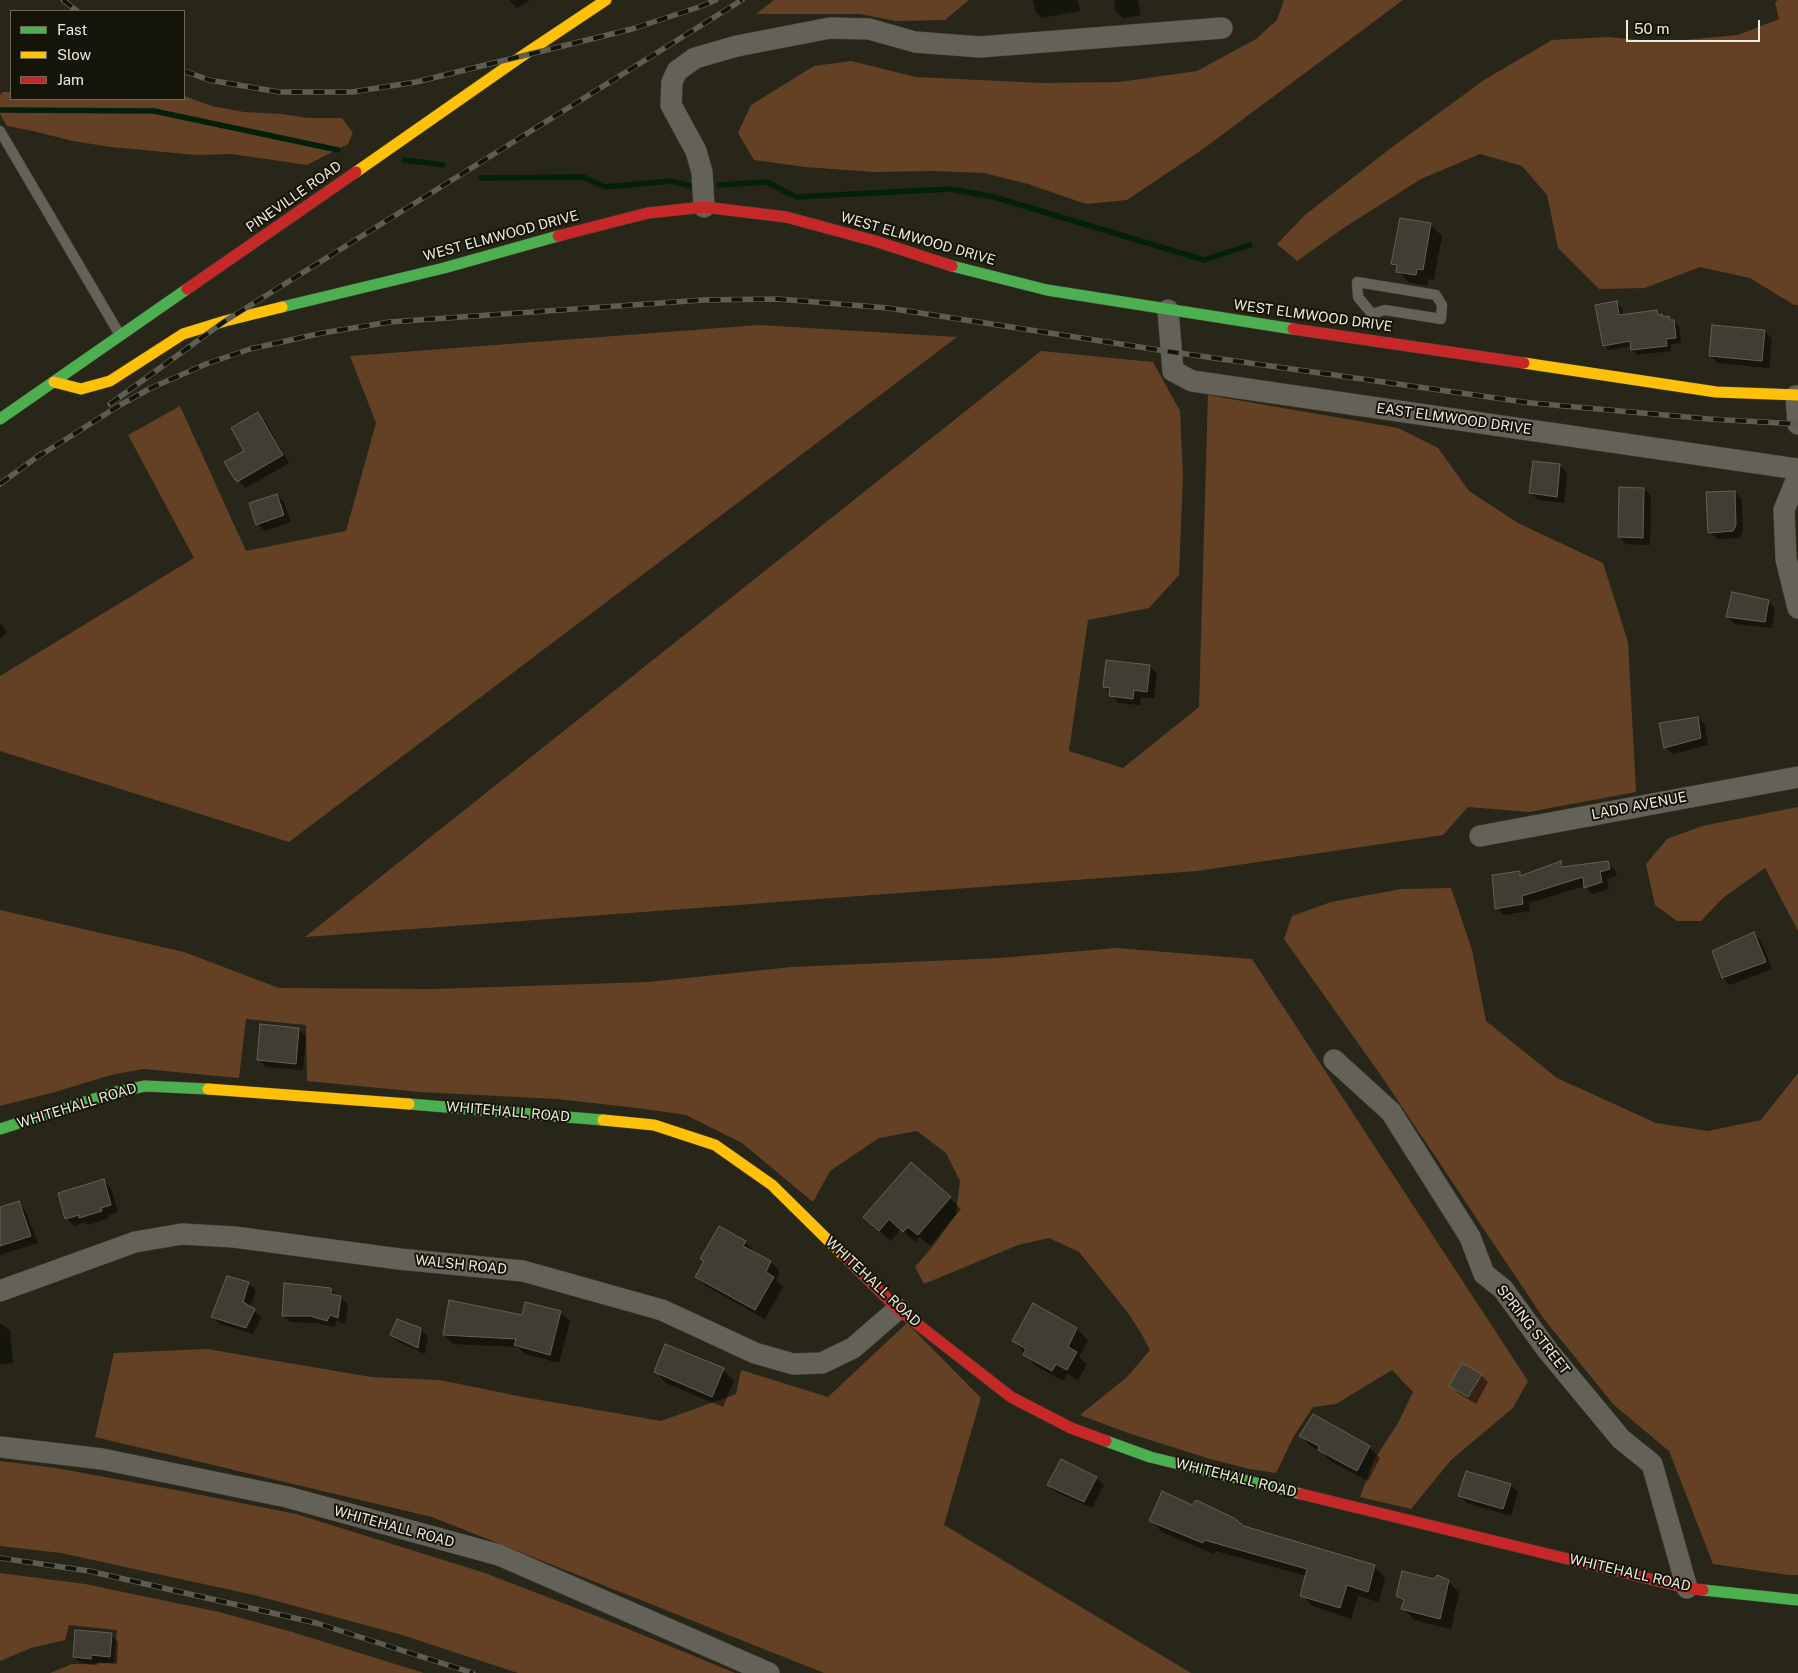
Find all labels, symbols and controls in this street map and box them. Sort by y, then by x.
legend [10,10,185,100]
scale bar [1628,10,1762,42]
text: 50 m [1634,20,1669,37]
text: Fast [57,21,87,38]
text: Slow [57,46,91,63]
text: Jam [57,71,84,88]
street label: PINEVILLE ROAD [243,158,345,236]
street label: WEST ELMWOOD DRIVE [421,207,581,265]
street label: WEST ELMWOOD DRIVE [839,209,997,269]
street label: WEST ELMWOOD DRIVE [1233,297,1393,335]
street label: EAST ELMWOOD DRIVE [1375,400,1533,438]
street label: LADD AVENUE [1590,789,1688,823]
street label: WHITEHALL ROAD [15,1080,139,1132]
street label: WHITEHALL ROAD [445,1098,571,1126]
street label: WHITEHALL ROAD [822,1234,924,1330]
street label: WALSH ROAD [414,1252,508,1278]
street label: SPRING STREET [1493,1282,1573,1378]
street label: WHITEHALL ROAD [1174,1455,1298,1501]
street label: WHITEHALL ROAD [332,1503,456,1551]
street label: WHITEHALL ROAD [1568,1551,1692,1595]

